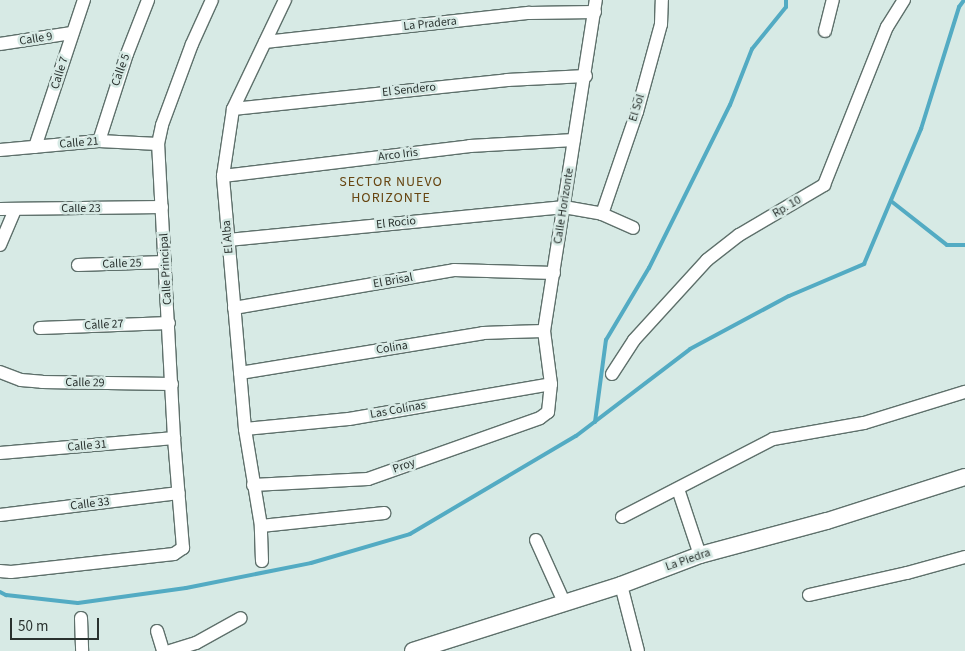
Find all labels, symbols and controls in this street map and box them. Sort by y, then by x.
street label: La Pradera [403,14,457,34]
street label: Calle 9 [18,29,54,49]
street label: Calle 5 [109,52,133,88]
street label: Calle 7 [48,55,72,91]
street label: El Sendero [381,80,437,100]
street label: El Sol [626,93,648,123]
street label: Calle 21 [59,134,99,152]
street label: Arco Iris [377,145,419,165]
street label: Calle Horizonte [551,167,577,245]
district label: SECTOR NUEVO HORIZONTE [338,174,444,206]
street label: Rp. 10 [770,193,804,221]
street label: Calle 23 [61,202,101,216]
street label: El Rocio [375,214,417,232]
street label: El Alba [219,219,237,255]
street label: Calle Principal [157,233,175,305]
street label: Calle 25 [102,256,142,272]
street label: El Brisal [372,270,414,292]
street label: Calle 27 [84,317,124,333]
street label: Colina [375,338,409,358]
street label: Calle 29 [65,375,105,391]
street label: Las Colinas [369,398,427,422]
street label: Calle 31 [67,437,107,455]
street label: Proy [391,455,417,477]
street label: Calle 33 [70,494,110,514]
street label: La Piedra [664,546,712,574]
scale bar [12,608,101,640]
text: 50 m [18,616,48,637]

